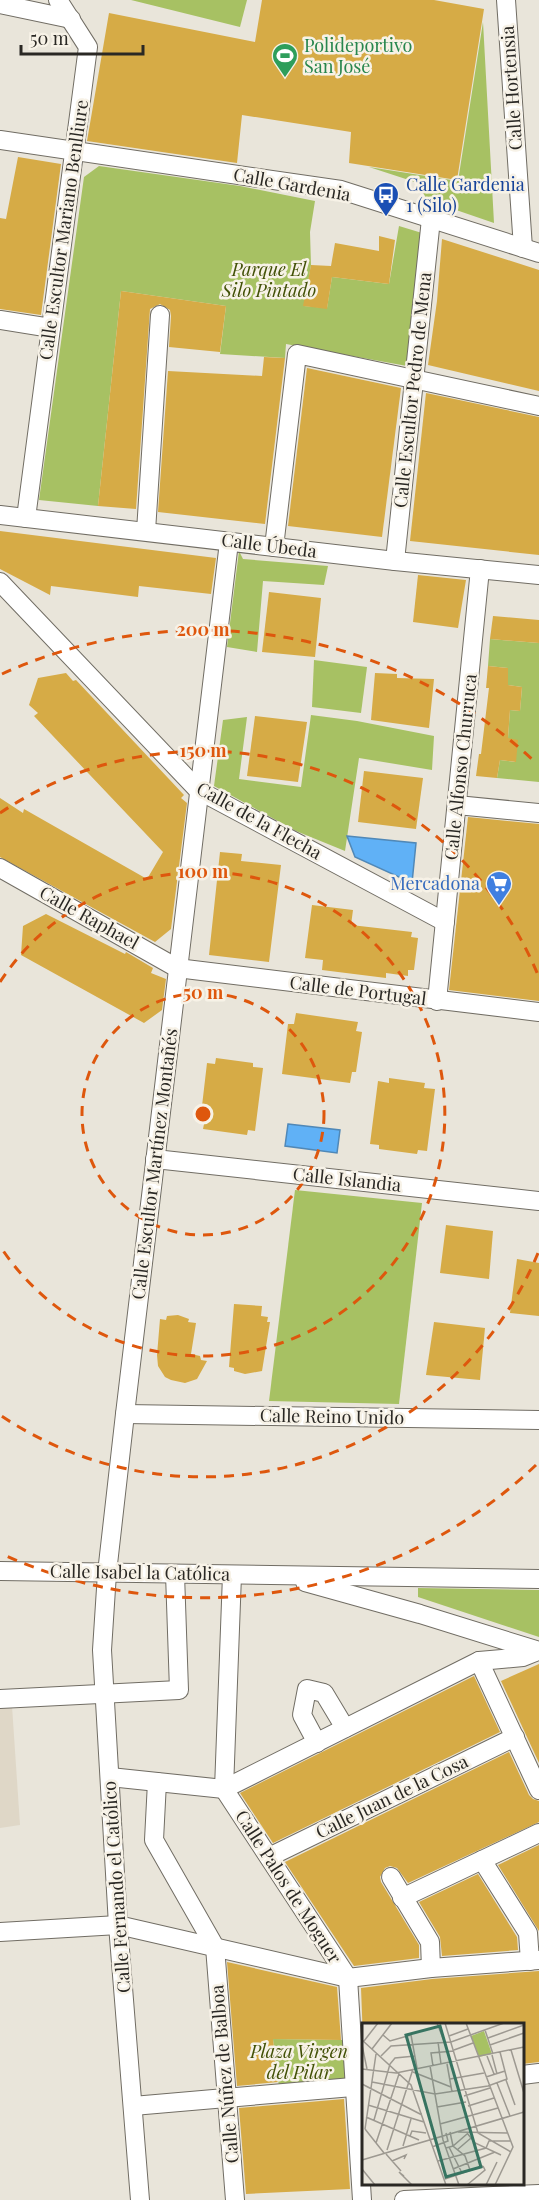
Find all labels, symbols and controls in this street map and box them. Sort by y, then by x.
scale bar [21,18,142,56]
street label: Calle Hortensia [495,25,527,151]
text: 50 m [30,26,69,50]
place label: Polideportivo San José [304,33,413,78]
sports icon: Polideportivo San José [270,41,300,79]
street label: Calle Escultor Mariano Benlliure [33,98,93,362]
street label: Calle Gardenia [232,162,353,206]
place label: Calle Gardenia 1 (Silo) [406,172,525,217]
bus stop icon: Calle Gardenia 1 (Silo) [371,180,401,218]
park label: Parque El Silo Pintado [221,257,316,302]
street label: Calle Escultor Pedro de Mena [388,271,436,509]
street label: Calle Úbeda [220,527,318,563]
text: 200 m [176,617,230,641]
street label: Calle Alfonso Churruca [438,673,482,861]
text: 150 m [179,738,227,762]
street label: Calle de la Flecha [193,776,326,864]
text: 100 m [178,859,229,883]
supermarket icon: Mercadona [484,869,514,907]
place label: Mercadona [390,871,480,895]
street label: Calle Raphael [36,880,143,954]
street label: Calle de Portugal [288,970,428,1010]
text: 50 m [183,980,224,1004]
street label: Calle Escultor Martínez Montañés [125,1027,183,1301]
centre of rings [193,1104,213,1124]
street label: Calle Islandia [292,1161,402,1197]
street label: Calle Reino Unido [260,1403,405,1429]
street label: Calle Isabel la Católica [50,1558,230,1586]
street label: Calle Juan de la Cosa [311,1749,472,1843]
street label: Calle Fernando el Católico [97,1780,135,1994]
street label: Calle Palos de Moguer [230,1805,347,1968]
street label: Calle Núñez de Balboa [204,1984,244,2164]
inset map [362,2023,524,2185]
park label: Plaza Virgen del Pilar [249,2039,348,2084]

